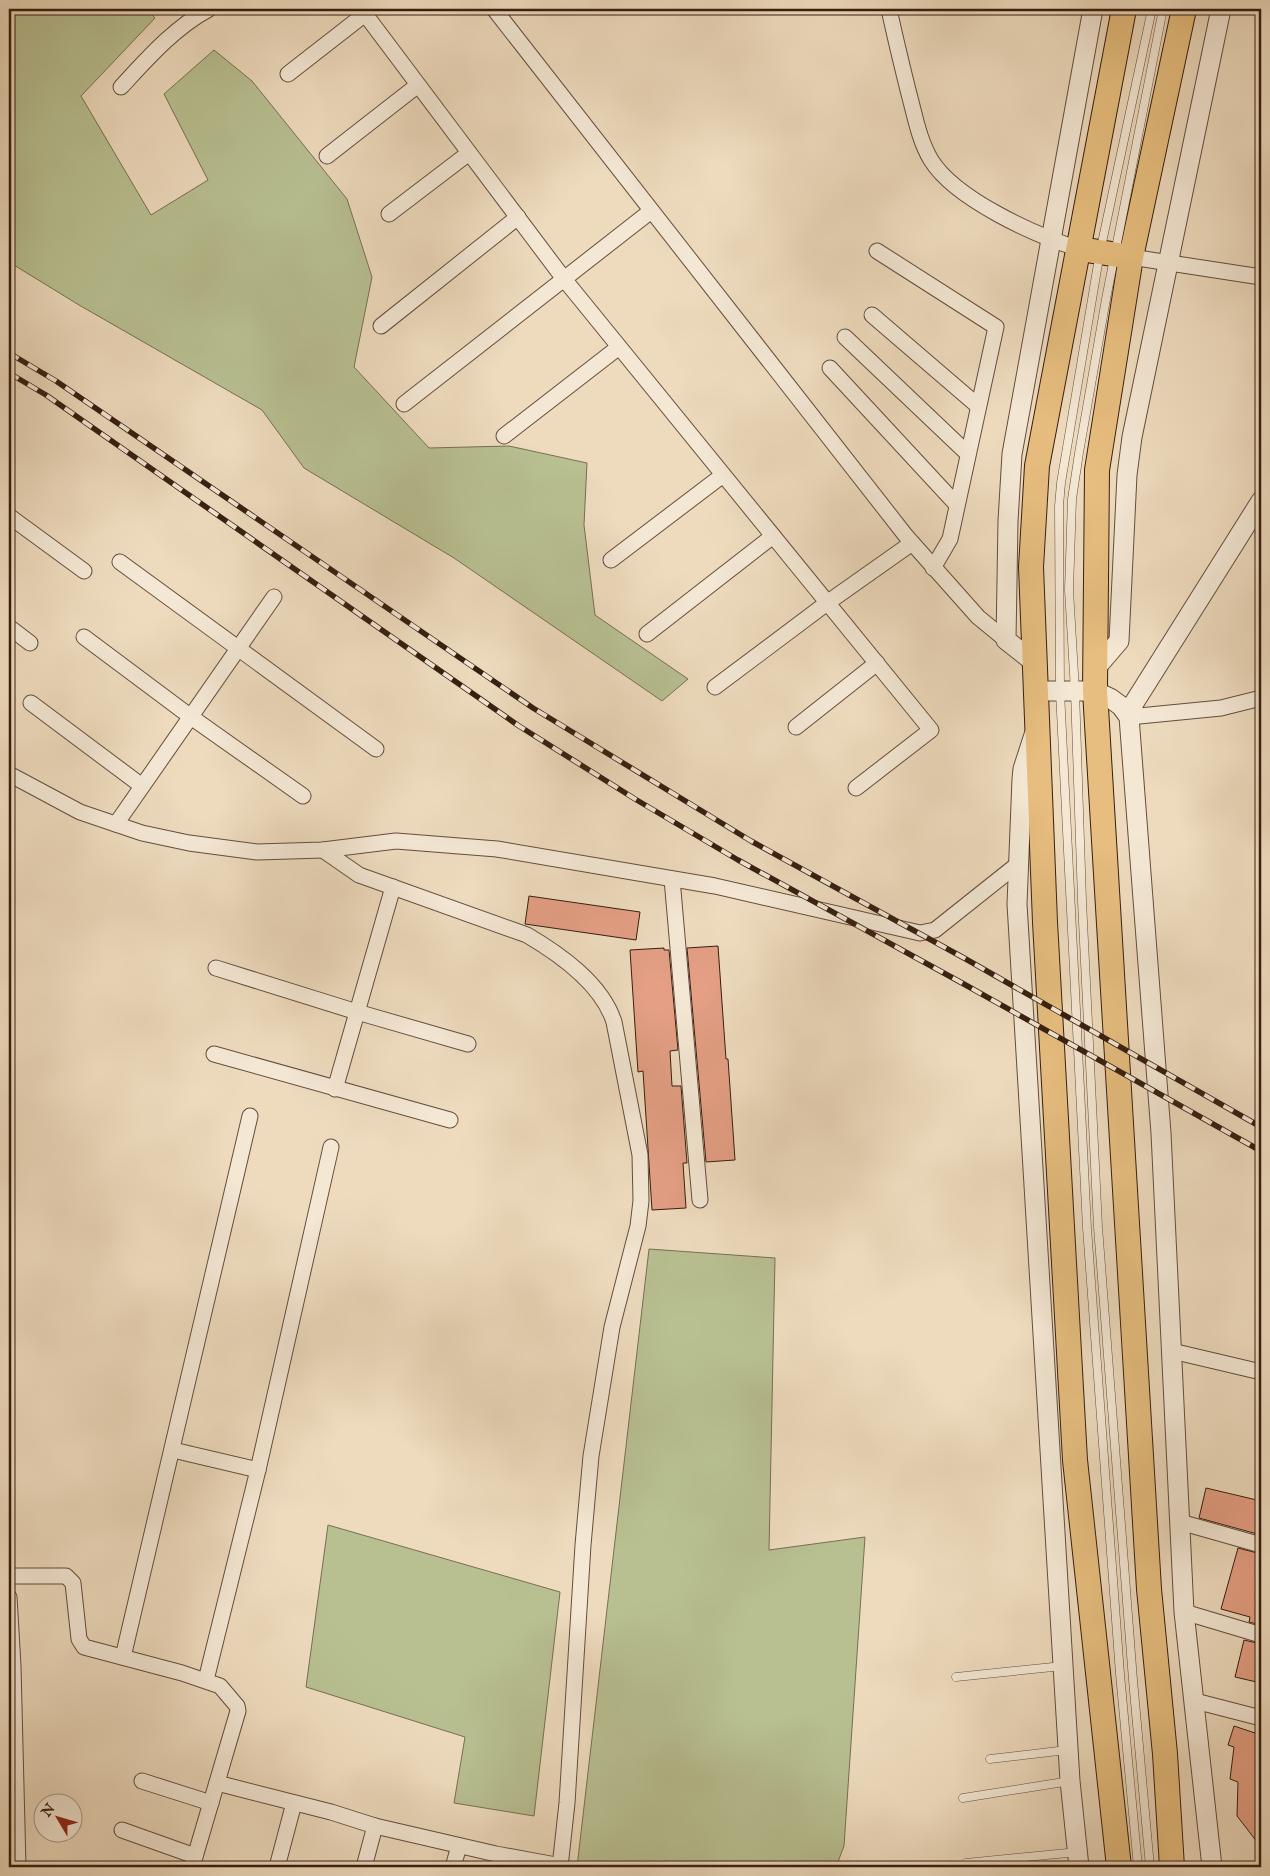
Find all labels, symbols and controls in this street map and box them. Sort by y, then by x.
north arrow [32,1794,82,1844]
text: N [37,1800,59,1822]

